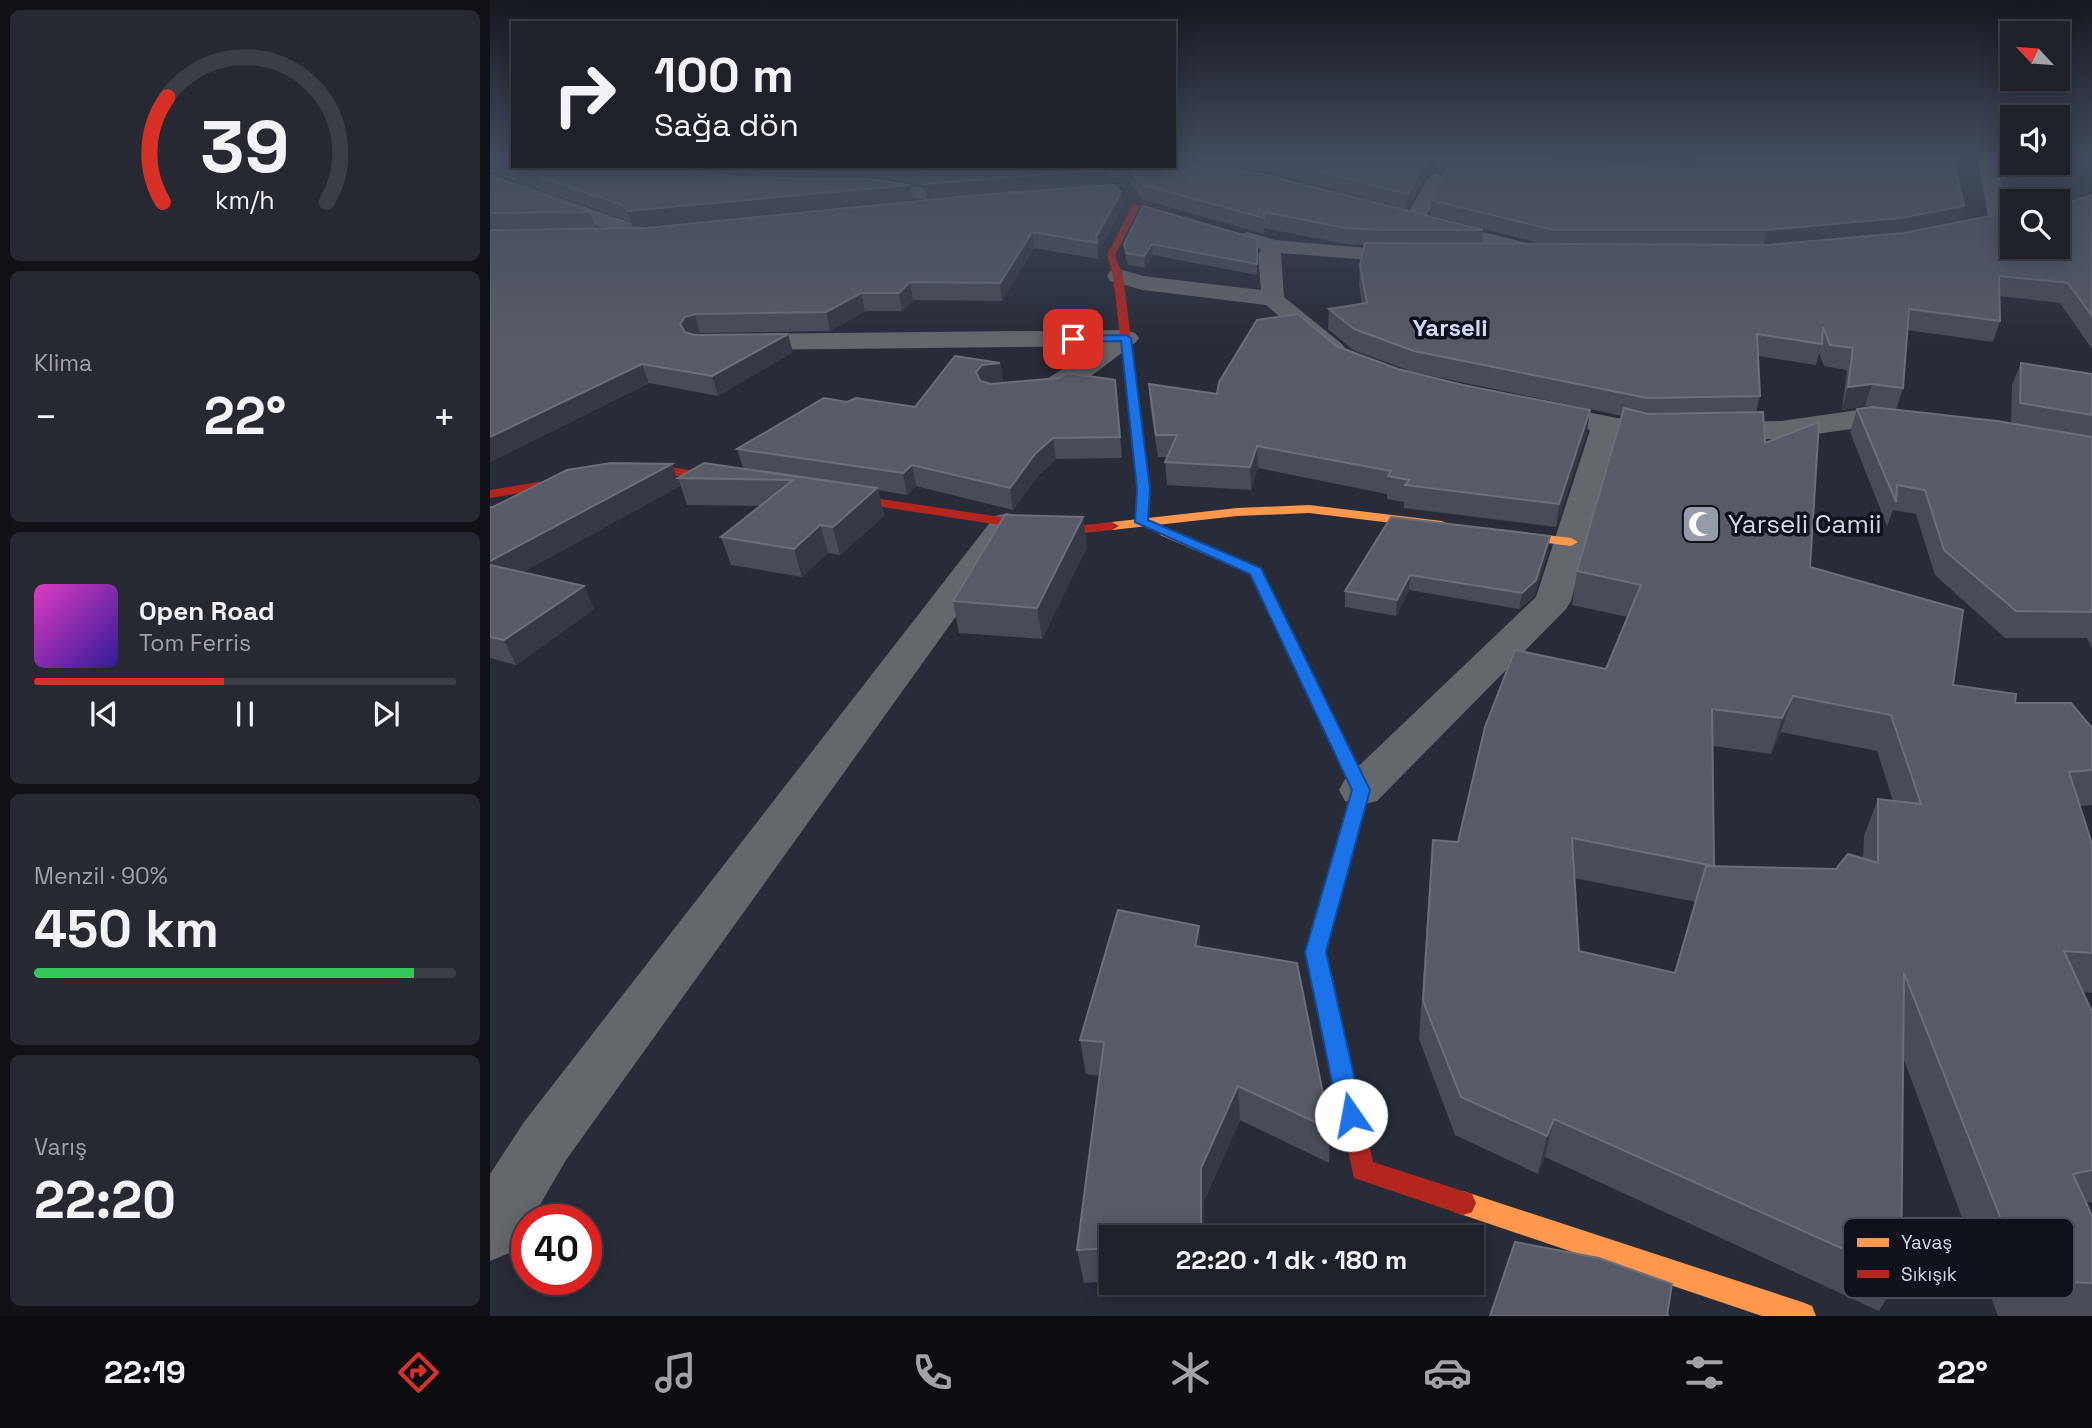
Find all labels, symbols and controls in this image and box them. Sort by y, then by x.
north arrow [2000,21,2070,91]
map controls [2000,21,2070,259]
text: 100 m [654,44,794,106]
icon: right [539,49,630,140]
text: 39 [200,100,290,193]
text: Sağa dön [654,105,799,145]
button: sound [2000,105,2070,175]
text: km/h [215,183,275,215]
button: search [2000,189,2070,259]
pin [1043,309,1103,369]
district label: Yarseli [1412,312,1488,343]
icon: arrive [1054,320,1092,358]
text: Klima [34,348,92,378]
text: 22° [204,383,286,449]
text: − [34,393,58,441]
text: + [432,393,456,441]
mosque icon: Yarseli Camii [1680,503,1722,545]
place label: Yarseli Camii [1728,507,1882,541]
text: Open Road [139,594,275,628]
text: Tom Ferris [139,628,251,658]
icon: previous [85,695,123,733]
icon: pause [226,695,264,733]
icon: next [367,695,405,733]
text: Menzil · 90% [34,861,168,891]
text: 450 km [34,896,219,962]
position arrow [1314,1078,1388,1152]
text: Varış [34,1132,87,1162]
text: 22:20 [34,1167,176,1233]
speed limit sign: 40 [511,1204,602,1295]
legend [1843,1218,2074,1298]
text: Yavaş [1901,1230,1952,1255]
text: 22:20 · 1 dk · 180 m [1176,1243,1407,1277]
text: Sıkışık [1901,1262,1957,1287]
icon: directions [394,1348,443,1397]
icon: music [651,1348,700,1397]
icon: phone [908,1348,957,1397]
icon: climate [1166,1348,1215,1397]
icon: car [1423,1348,1472,1397]
icon: filters [1680,1348,1729,1397]
text: 22:19 [104,1352,186,1392]
text: 22° [1937,1352,1988,1392]

